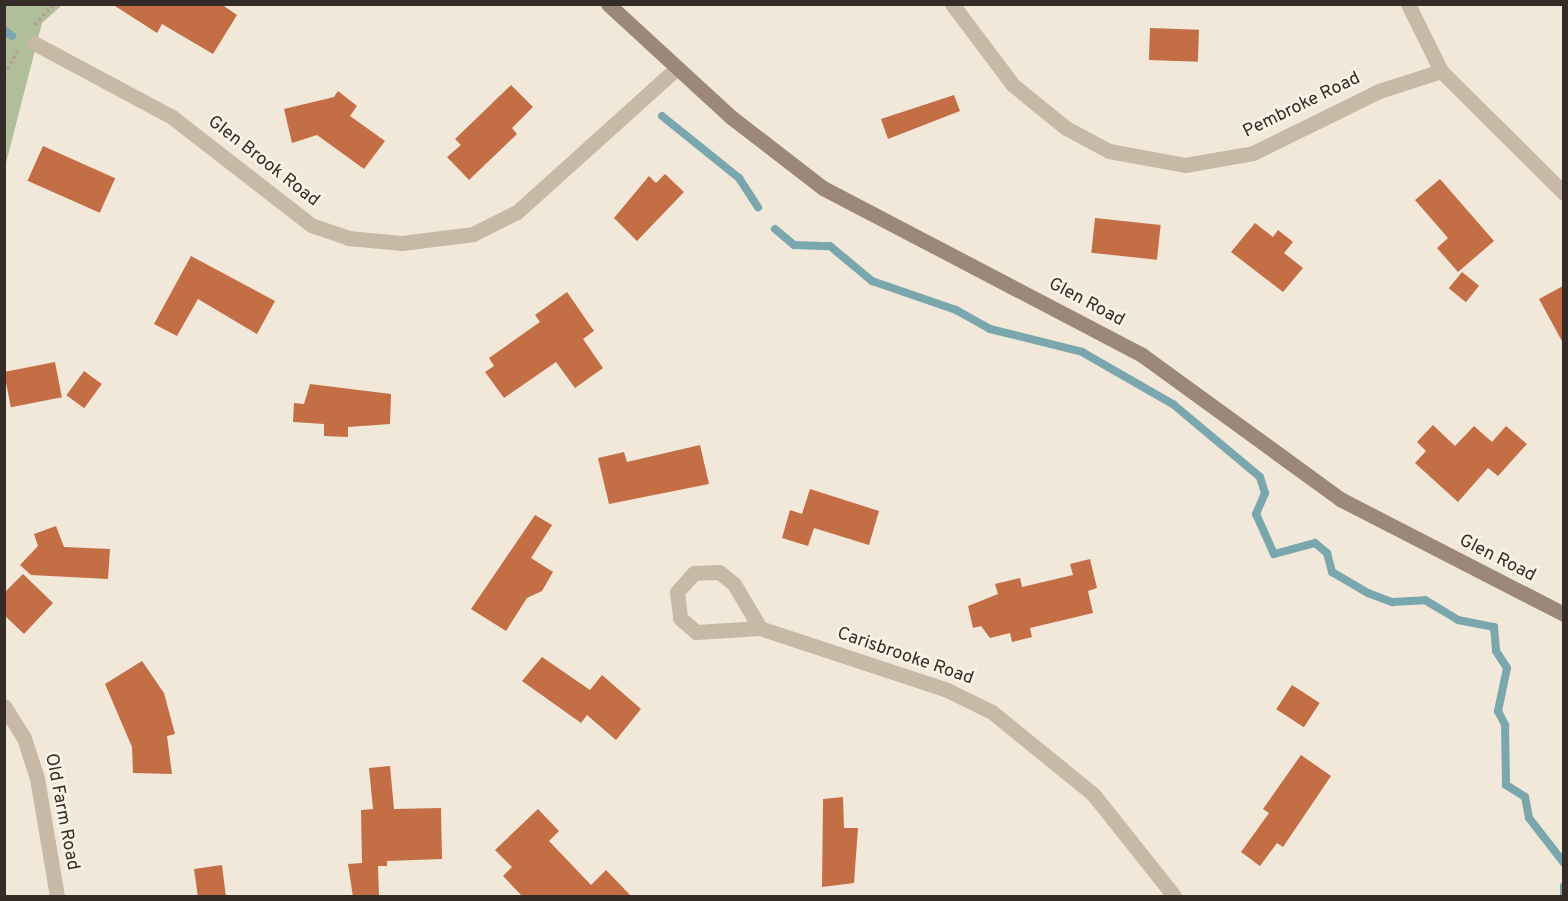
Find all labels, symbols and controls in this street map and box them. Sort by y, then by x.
street label: Pembroke Road [1240,68,1364,144]
street label: Glen Brook Road [203,112,323,212]
street label: Glen Road [1044,274,1128,332]
street label: Glen Road [1455,531,1539,587]
street label: Carisbrooke Road [834,624,976,690]
street label: Old Farm Road [39,752,83,872]

